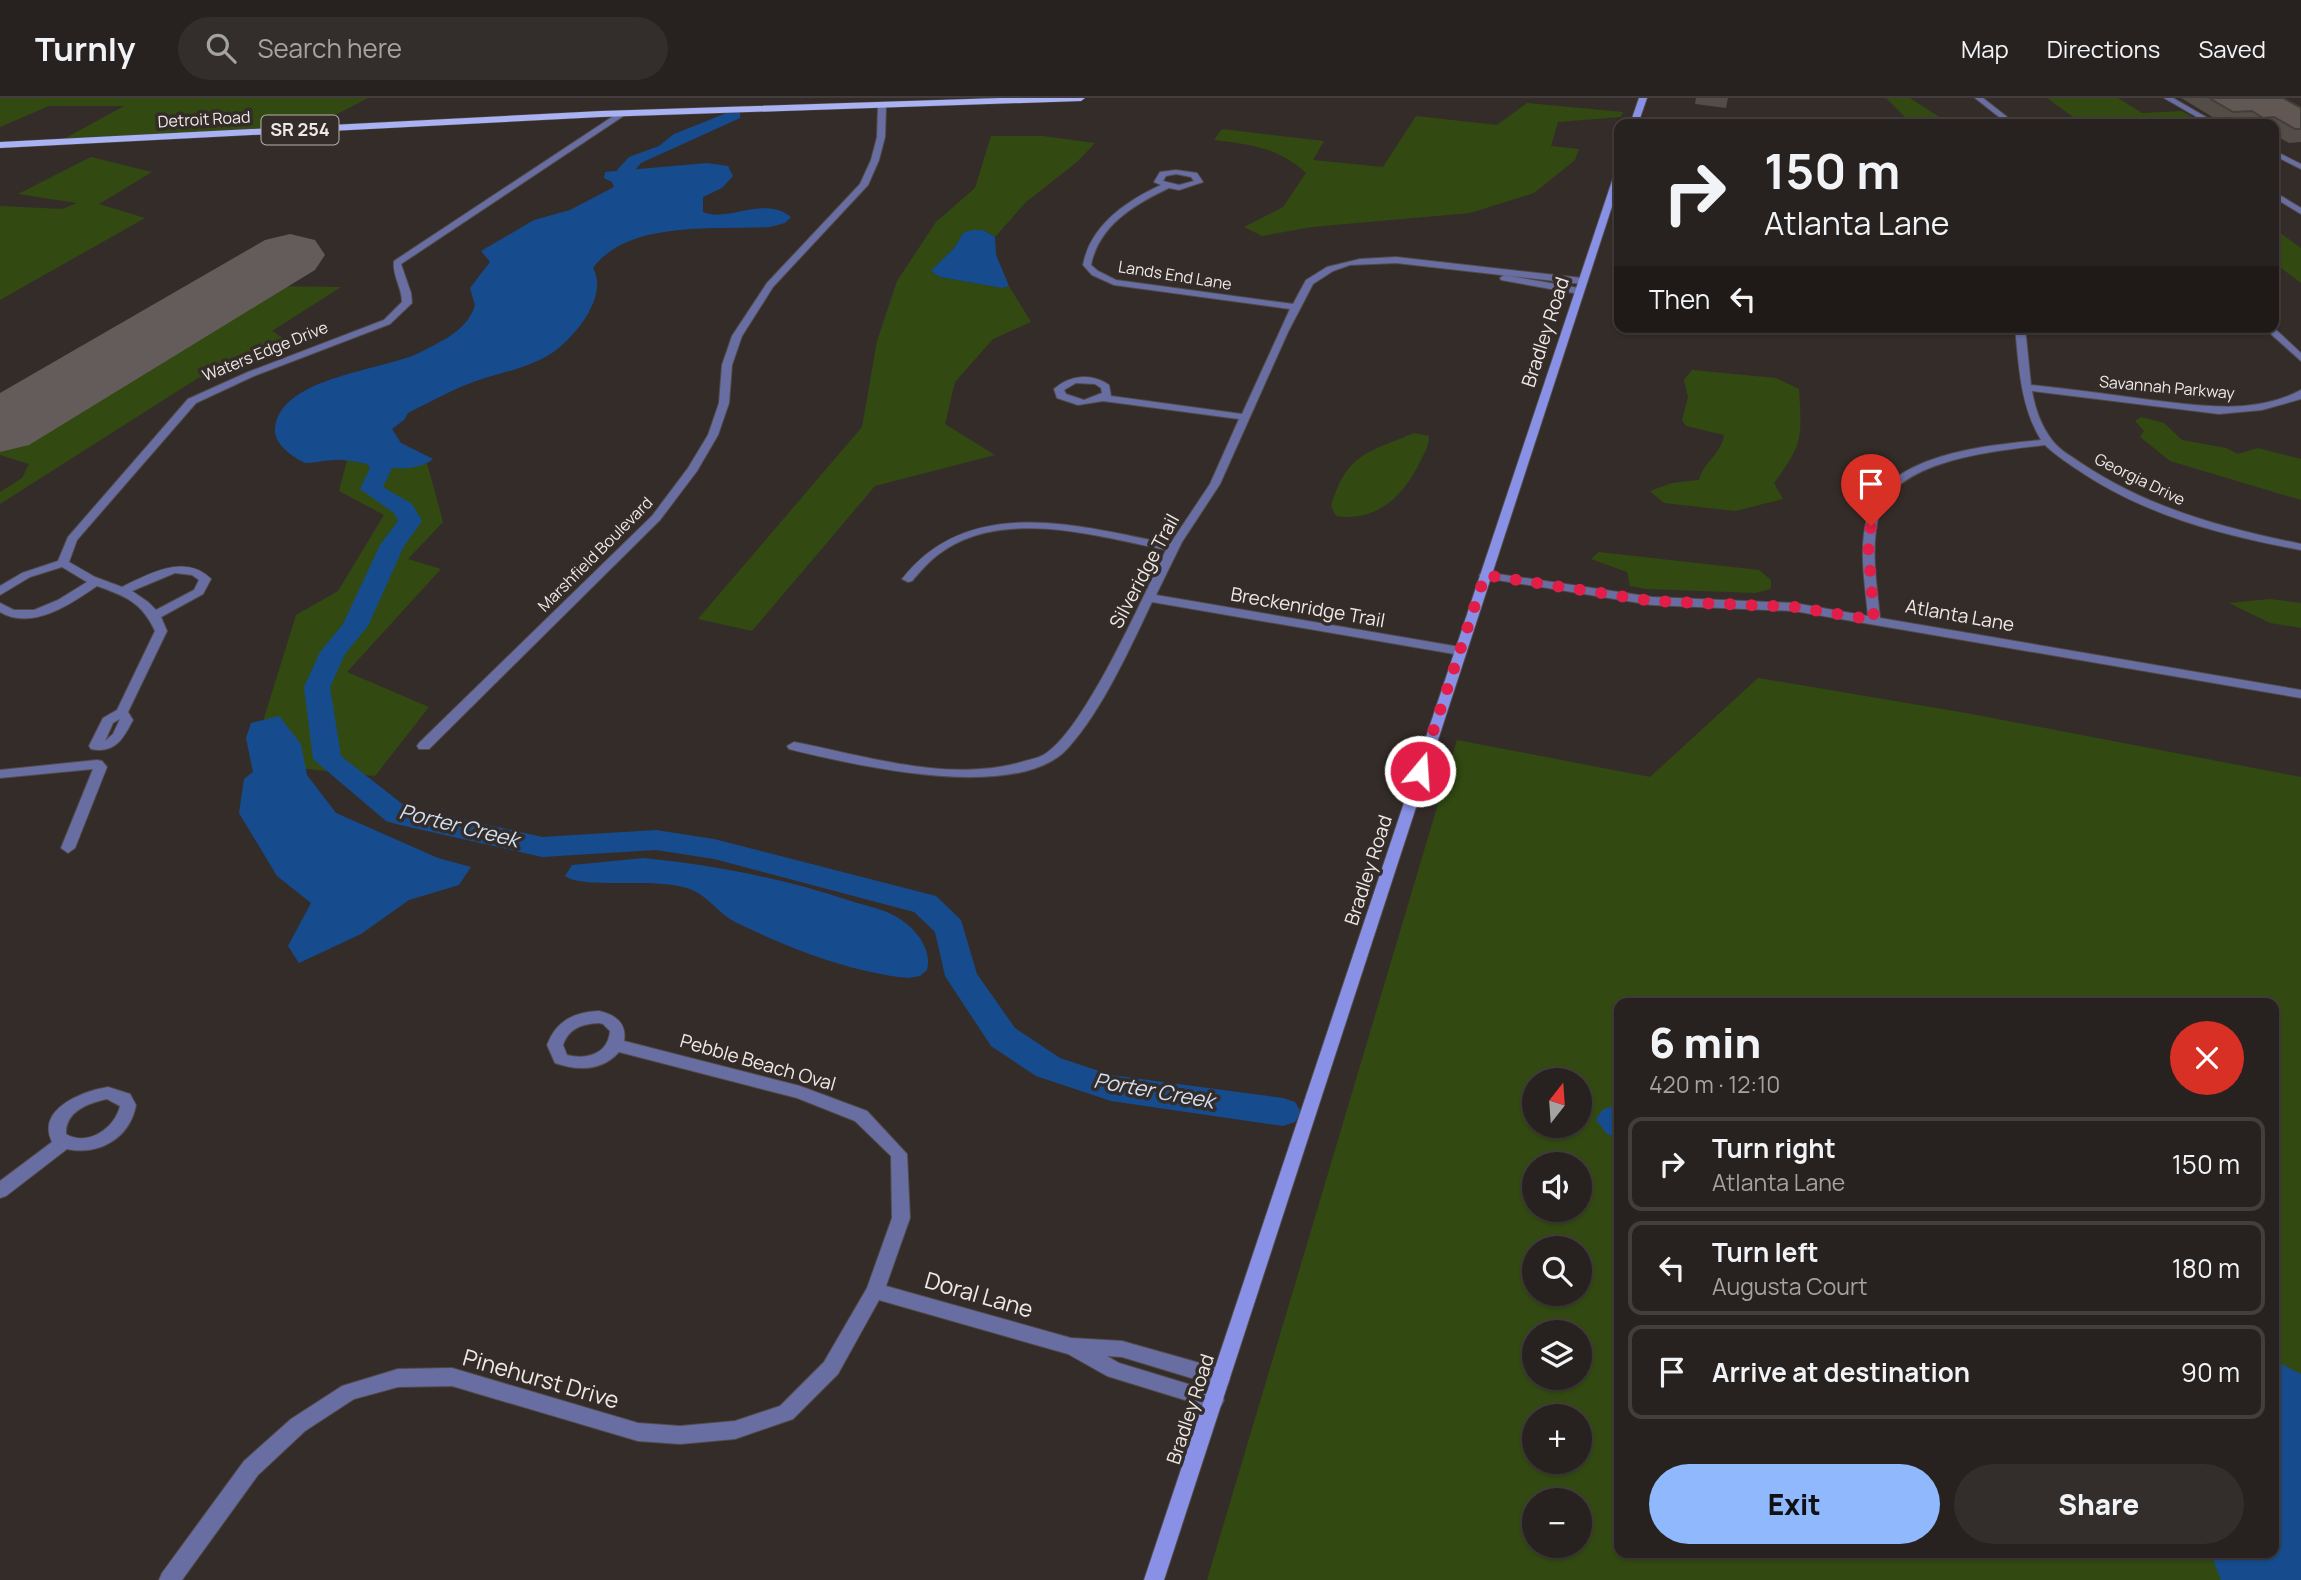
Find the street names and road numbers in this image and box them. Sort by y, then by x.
street label: Detroit Road [157,106,251,132]
road number: SR 254 [262,115,338,144]
street label: Lands End Lane [1117,255,1233,295]
street label: Bradley Road [1515,274,1575,390]
street label: Waters Edge Drive [199,316,331,386]
street label: Savannah Parkway [2098,370,2236,404]
street label: Georgia Drive [2091,448,2189,510]
street label: Marshfield Boulevard [533,492,657,616]
street label: Silveridge Trail [1103,509,1185,633]
street label: Breckenridge Trail [1229,581,1387,633]
street label: Atlanta Lane [1904,593,2016,637]
street label: Bradley Road [1338,812,1398,928]
street label: Pebble Beach Oval [677,1027,839,1097]
street label: Doral Lane [921,1263,1037,1325]
street label: Pinehurst Drive [459,1340,623,1416]
street label: Bradley Road [1160,1351,1220,1467]

